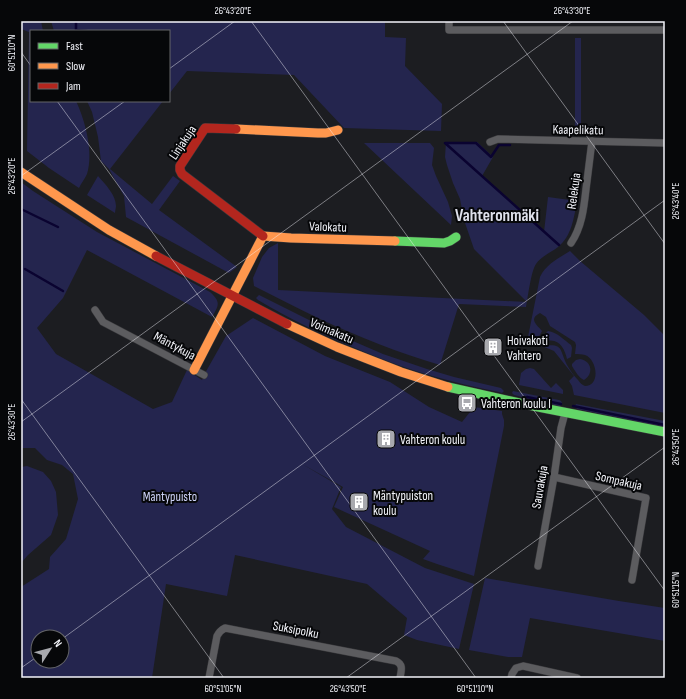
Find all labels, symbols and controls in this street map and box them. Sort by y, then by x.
text: 26°43'20"E [215,5,251,17]
text: 26°43'30"E [554,5,590,17]
legend [30,30,170,102]
text: 60°51'10"N [6,35,18,71]
text: Fast [66,39,83,54]
text: Slow [66,59,85,74]
text: Jam [65,79,81,94]
street label: Linjakuja [166,122,200,163]
street label: Kaapelikatu [552,122,604,138]
text: 26°43'20"E [6,158,18,194]
street label: Relekuja [564,172,584,210]
text: 26°43'40"E [670,183,682,219]
district label: Vahteronmäki [455,206,539,226]
street label: Valokatu [309,218,347,236]
street label: Voimakatu [307,315,356,347]
street label: Mäntykuja [151,328,198,364]
place label: Hoivakoti Vahtero [507,333,548,364]
building icon: Hoivakoti Vahtero [482,336,504,358]
bus stop icon: Vahteron koulu I [456,392,478,414]
place label: Vahteron koulu I [481,396,551,412]
text: 26°43'30"E [6,404,18,440]
building icon: Vahteron koulu [375,428,397,450]
text: 26°43'50"E [670,429,682,465]
place label: Vahteron koulu [400,432,465,448]
street label: Sauvakuja [528,464,552,510]
street label: Sompakuja [594,468,644,494]
place label: Mäntypuiston koulu [373,488,433,519]
park label: Mäntypuisto [143,489,197,505]
building icon: Mäntypuiston koulu [348,491,370,513]
text: 60°51'15"N [670,572,682,608]
street label: Suksipolku [271,618,320,642]
north arrow [30,629,70,669]
text: N [51,637,65,650]
text: 60°51'05"N [204,683,242,695]
text: 26°43'50"E [330,683,366,695]
text: 60°51'10"N [457,683,493,695]

